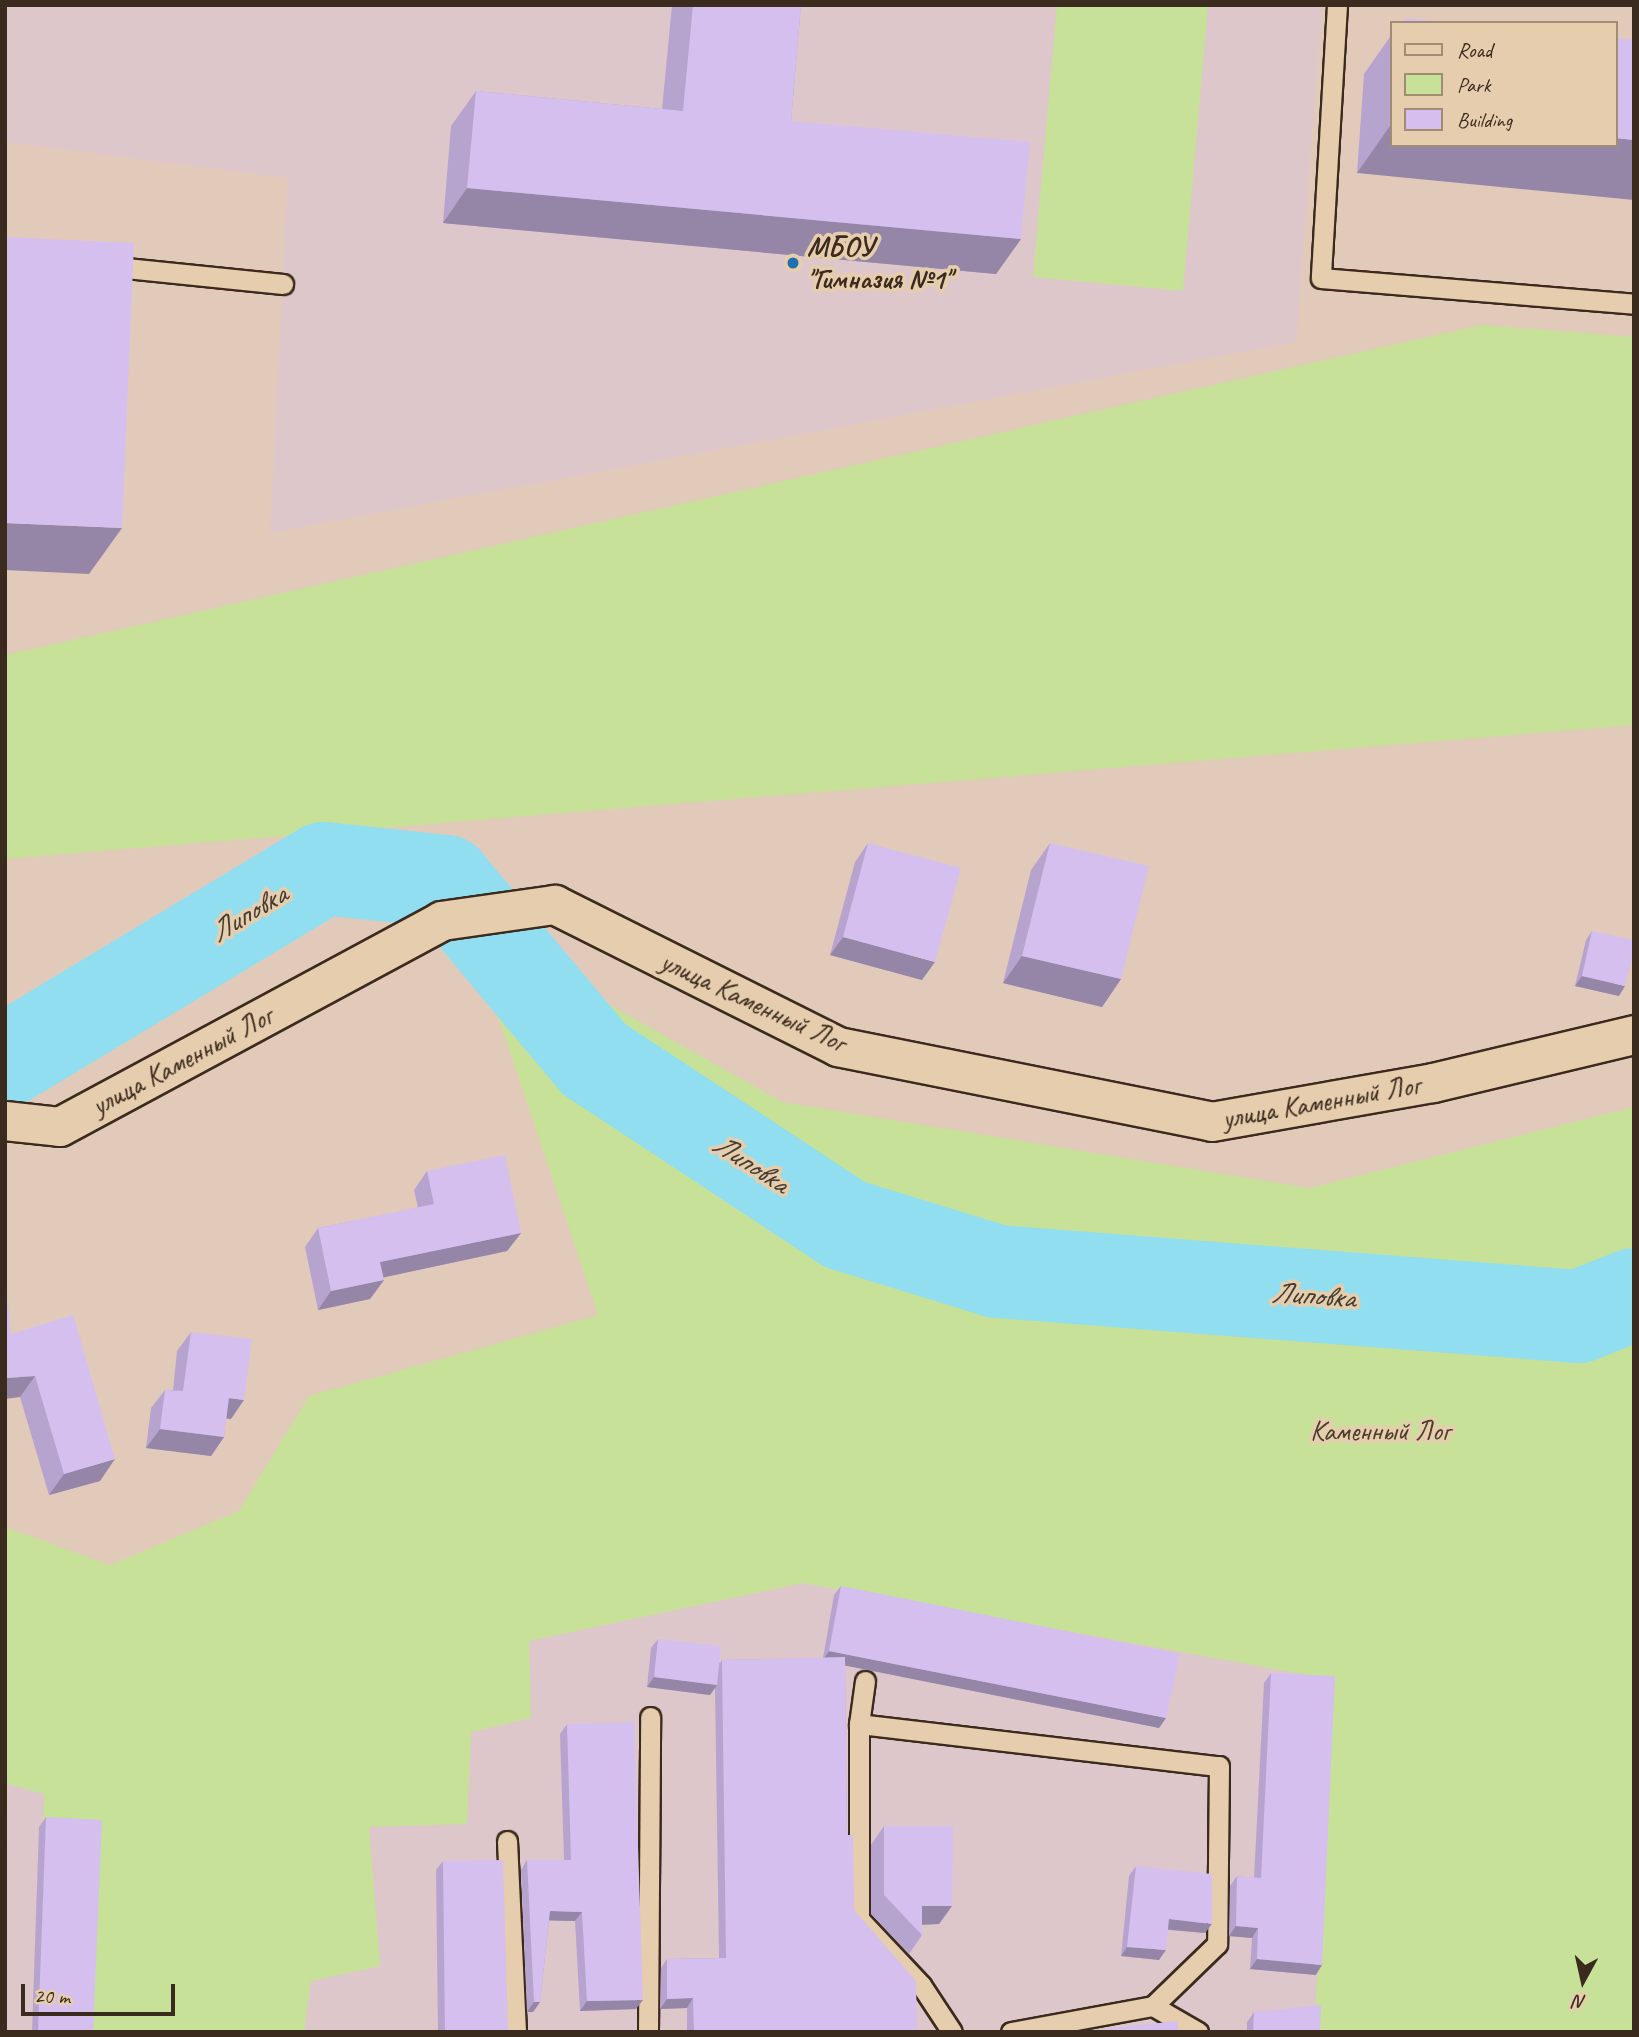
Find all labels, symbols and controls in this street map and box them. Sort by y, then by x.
legend [1390,21,1618,147]
text: Road [1457,37,1492,63]
text: Park [1457,72,1490,98]
text: Building [1457,107,1512,133]
place label: МБОУ "Гимназия №1" [807,230,951,296]
marker: МБОУ "Гимназия №1" [785,255,801,271]
water label: Липовка [203,876,293,950]
street label: улица Каменный Лог [655,944,851,1060]
street label: улица Каменный Лог [86,999,278,1123]
street label: улица Каменный Лог [1220,1068,1422,1136]
water label: Липовка [706,1125,796,1201]
water label: Липовка [1270,1274,1356,1316]
park label: Каменный Лог [1310,1414,1450,1448]
north arrow [1548,1946,1618,2016]
scale bar [24,1970,178,2014]
text: 20 m [34,1983,70,2009]
text: N [1573,1989,1588,2014]

